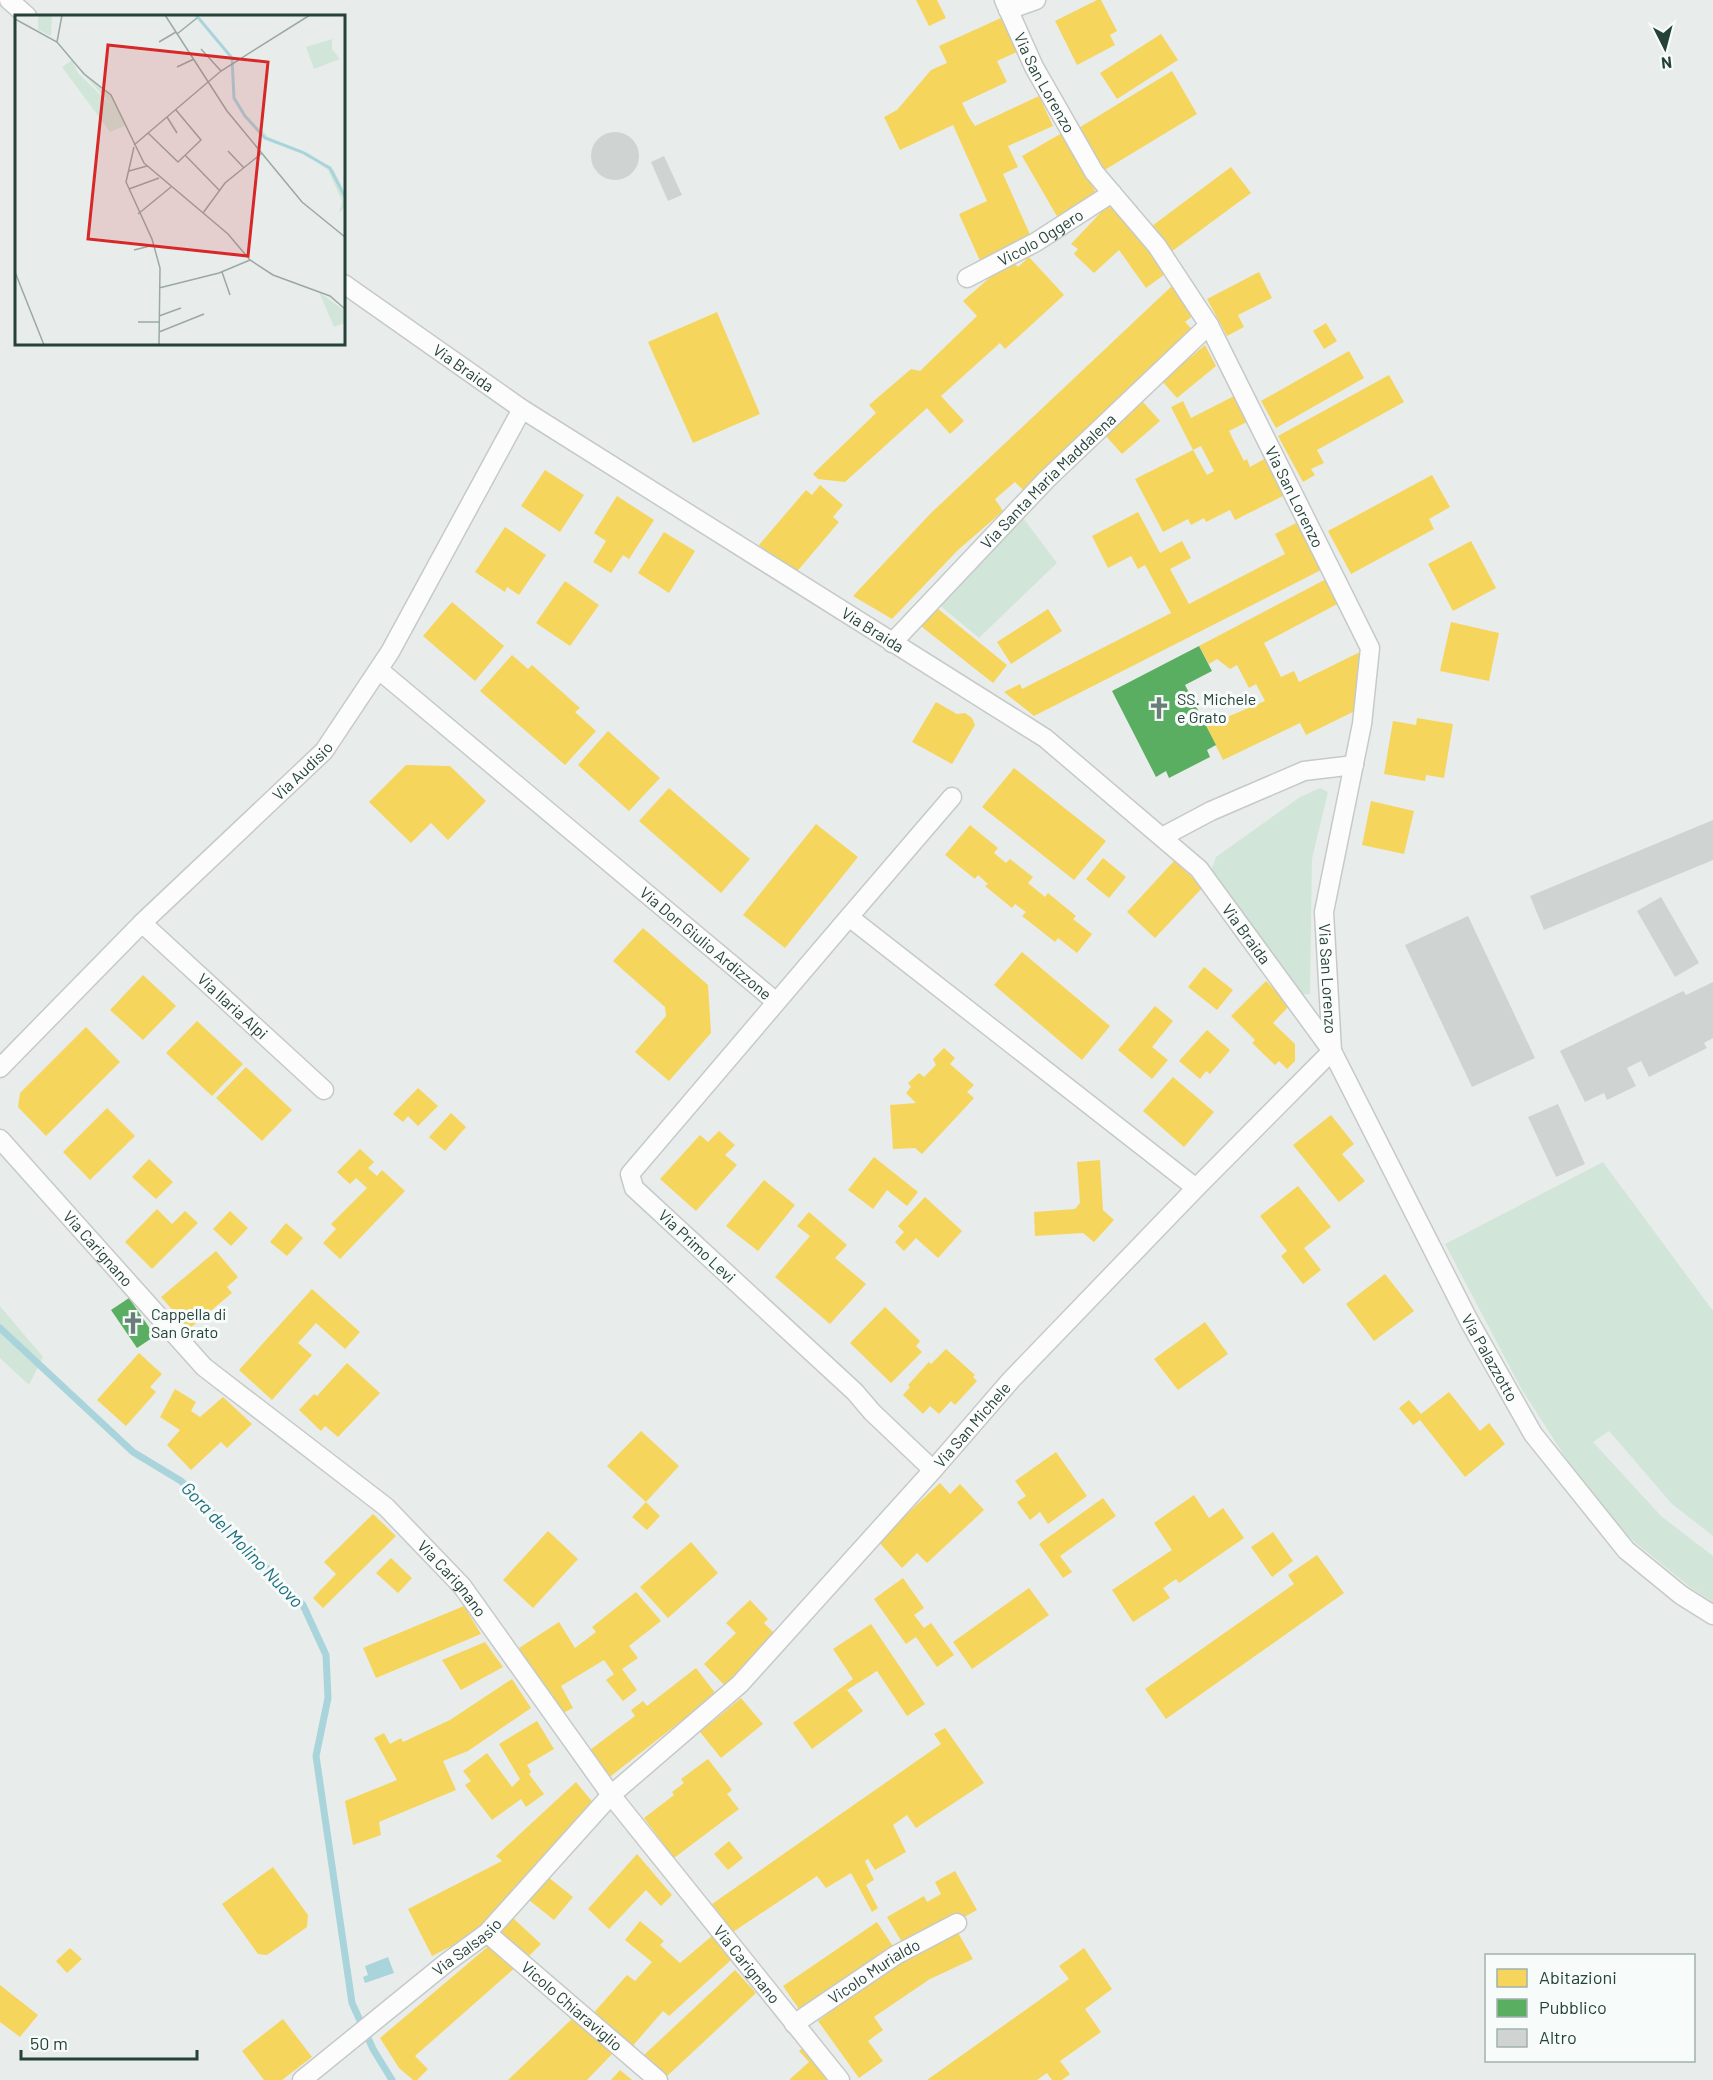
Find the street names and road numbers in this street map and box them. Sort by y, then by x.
street label: Via San Lorenzo [1011,29,1079,136]
street label: Vicolo Oggero [994,204,1086,269]
street label: Via Braida [430,340,498,395]
street label: Via Santa Maria Maddalena [976,409,1119,552]
street label: Via San Lorenzo [1262,443,1328,550]
street label: Via Braida [838,603,908,656]
street label: Via Audisio [268,738,336,804]
street label: Via Don Giulio Ardizzone [636,882,776,1003]
street label: Via Braida [1219,900,1275,968]
street label: Via San Lorenzo [1316,923,1341,1035]
street label: Via Ilaria Alpi [194,969,272,1043]
street label: Via Primo Levi [655,1205,740,1286]
street label: Via Carignano [60,1206,137,1290]
street label: Via Palazzotto [1458,1310,1523,1405]
street label: Via San Michele [929,1378,1014,1471]
street label: Via Carignano [414,1536,491,1620]
street label: Via Salsasio [428,1914,505,1979]
street label: Via Carignano [710,1921,785,2007]
street label: Vicolo Murialdo [824,1934,923,2007]
street label: Vicolo Chiaraviglio [518,1957,627,2054]

